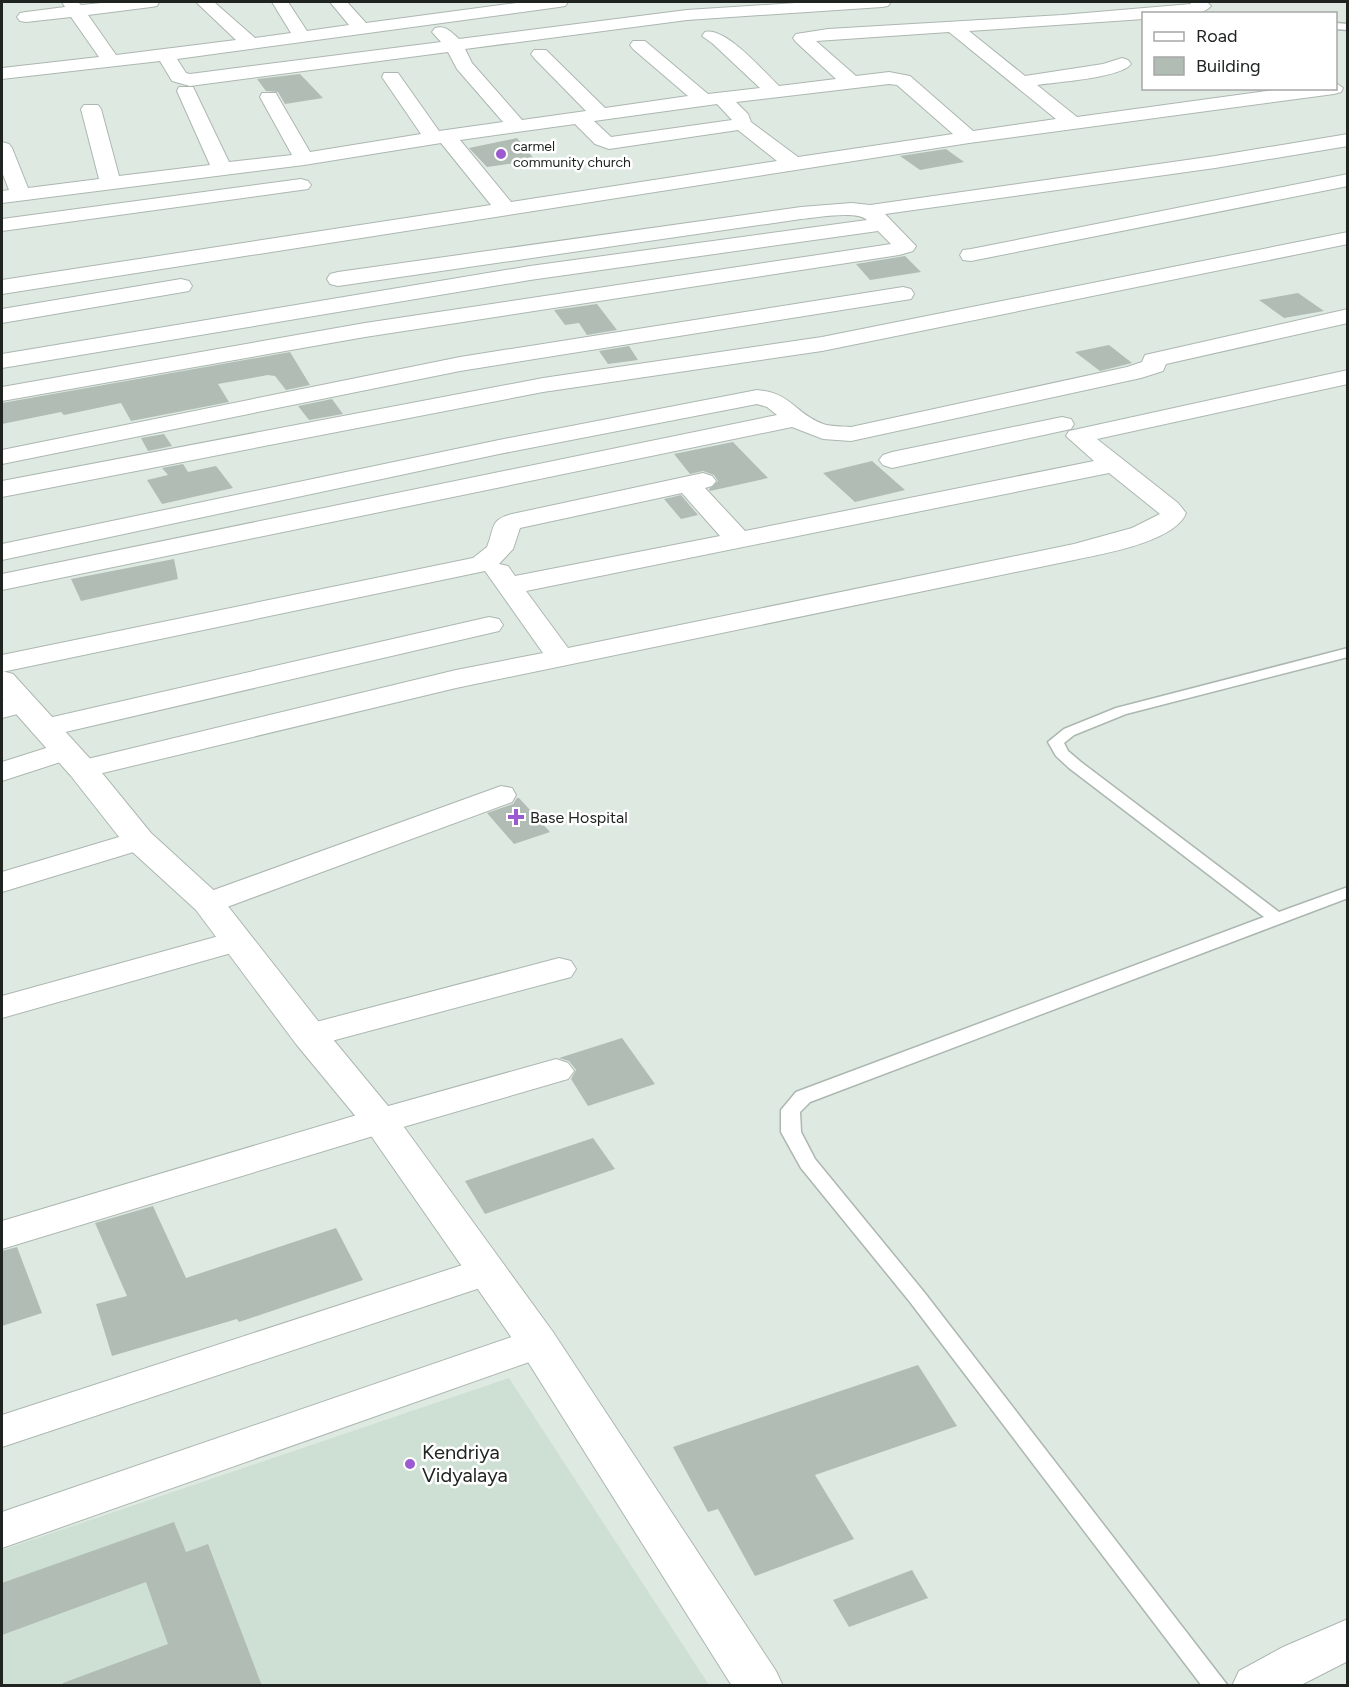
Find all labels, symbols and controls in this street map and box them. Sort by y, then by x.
legend [1142,12,1337,90]
text: Road [1196,25,1237,47]
text: Building [1196,55,1261,77]
place label: carmel community church [513,138,631,171]
marker: carmel community church [494,147,508,161]
marker: Base Hospital [507,808,525,826]
place label: Base Hospital [530,808,628,827]
place label: Kendriya Vidyalaya [422,1440,508,1487]
marker: Kendriya Vidyalaya [403,1457,417,1471]

